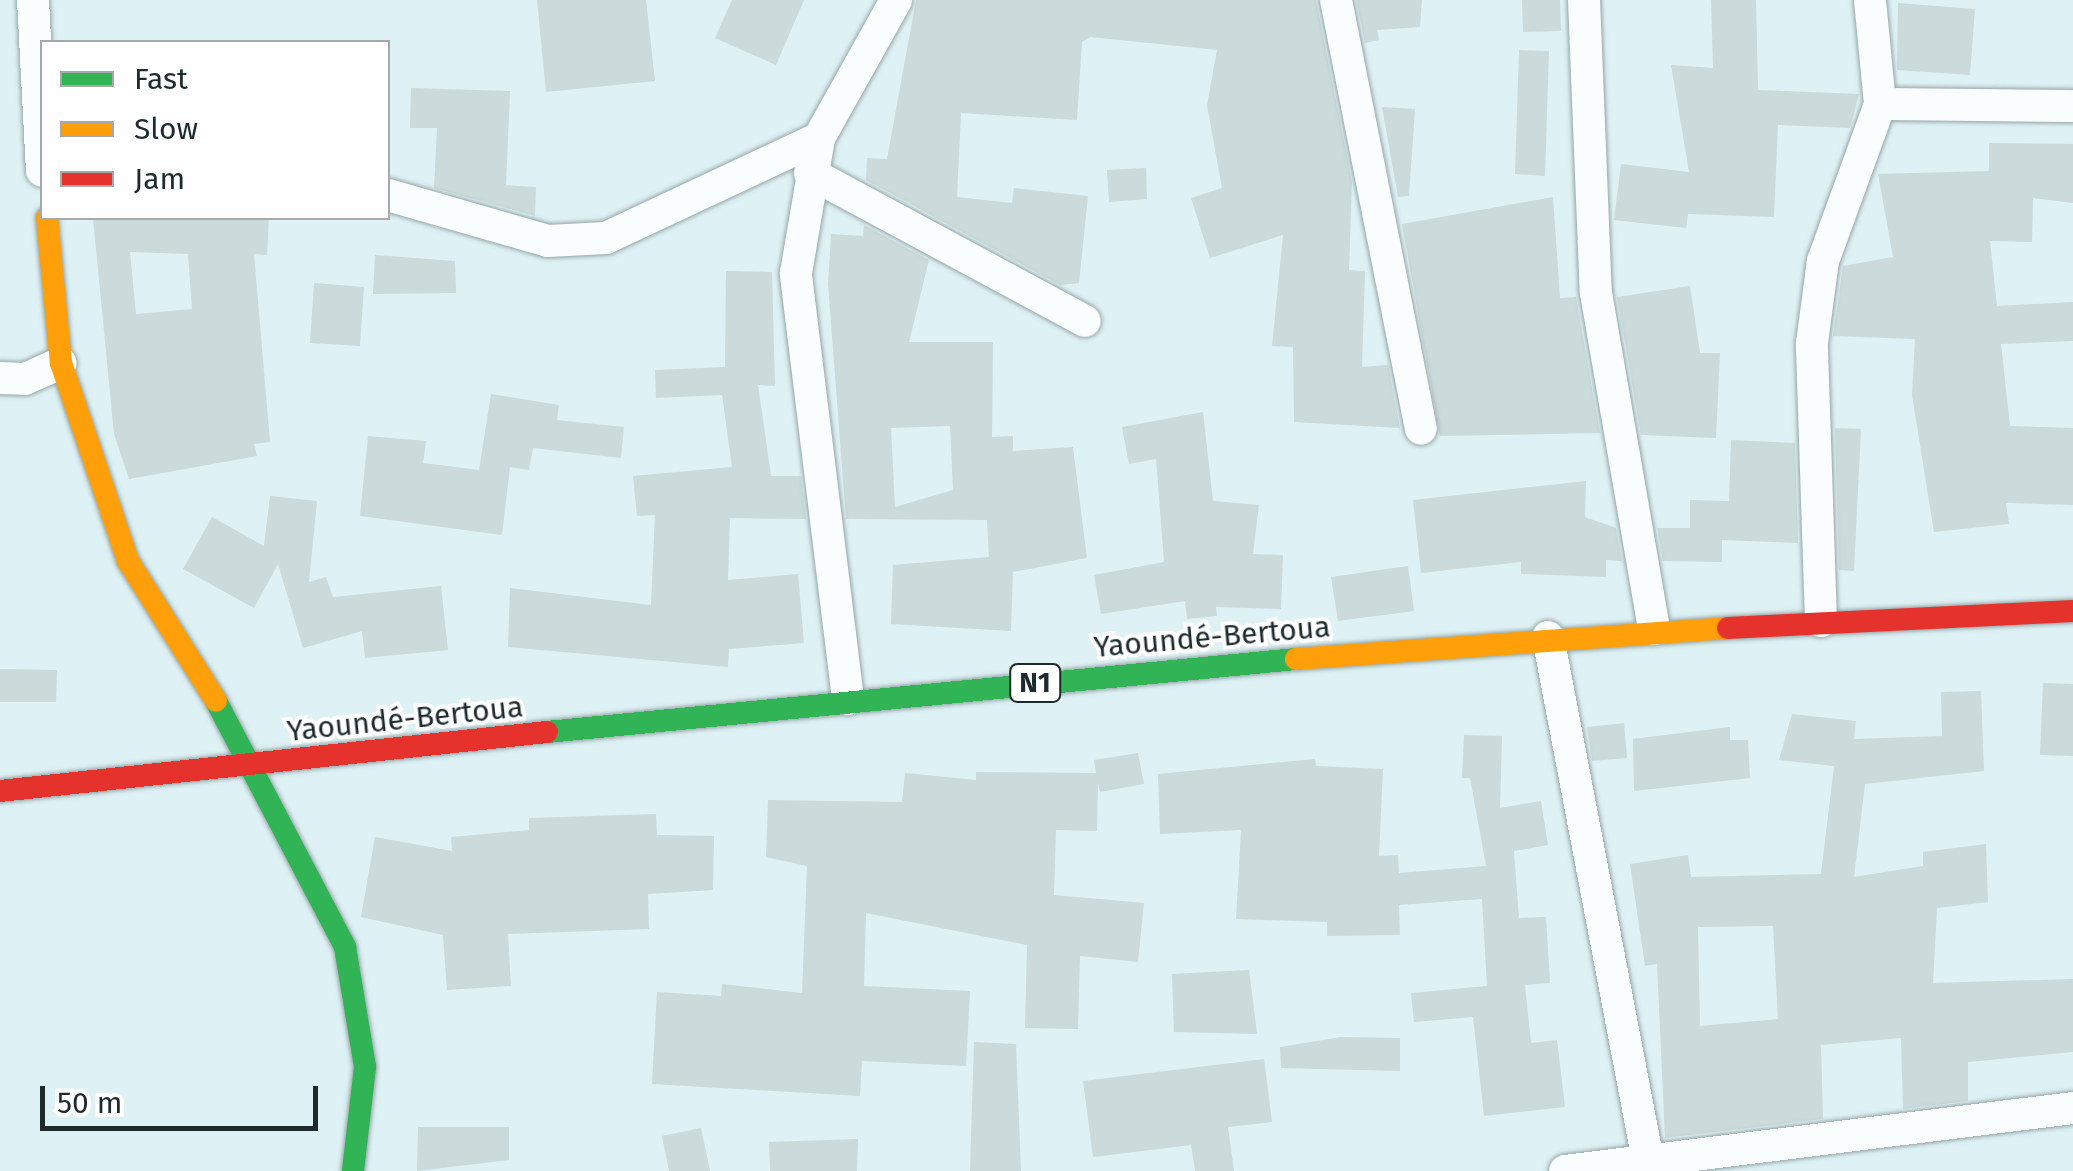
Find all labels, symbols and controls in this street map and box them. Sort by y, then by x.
legend [40,40,390,220]
text: Fast [134,61,188,97]
text: Slow [134,111,198,147]
text: Jam [134,161,185,197]
street label: Yaoundé-Bertoua [1092,609,1332,665]
road number: N1 [1008,660,1062,706]
street label: Yaoundé-Bertoua [285,689,525,749]
scale bar [45,1066,322,1128]
text: 50 m [57,1085,122,1121]

